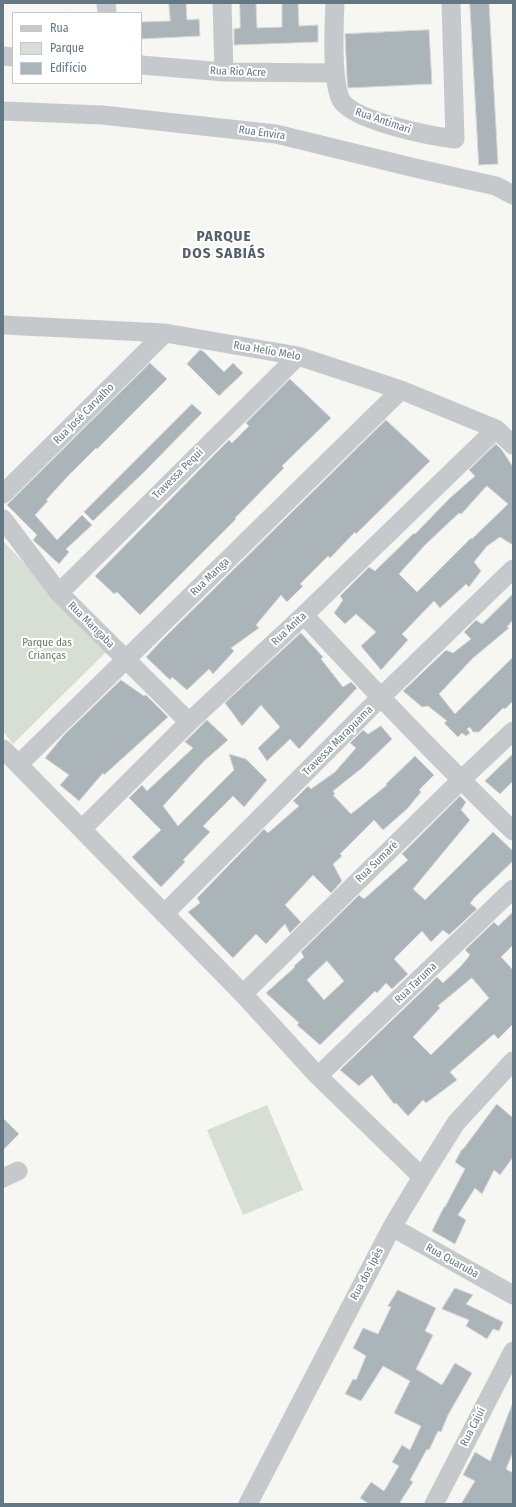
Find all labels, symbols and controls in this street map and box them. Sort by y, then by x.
legend [12,12,142,84]
text: Rua [50,21,69,35]
text: Parque [50,41,84,55]
text: Edifício [50,61,87,75]
street label: Rua Rio Acre [210,64,266,80]
street label: Rua Antimari [353,105,413,137]
street label: Rua Envira [238,123,286,143]
district label: PARQUE DOS SABIÁS [182,228,266,263]
street label: Rua Helio Melo [232,339,302,363]
street label: Rua José Carvalho [51,381,117,447]
street label: Travessa Pequi [150,446,206,502]
street label: Rua Manga [188,555,232,599]
street label: Rua Mangaba [65,599,117,651]
street label: Rua Anita [269,610,309,648]
park label: Parque das Crianças [22,636,72,662]
street label: Travessa Marapuama [300,703,376,779]
street label: Rua Sumaré [353,839,401,885]
street label: Rua Taruma [392,960,440,1006]
street label: Rua Quaruba [423,1241,481,1281]
street label: Rua dos Ipês [348,1245,386,1303]
street label: Rua Cajuí [458,1405,488,1449]

